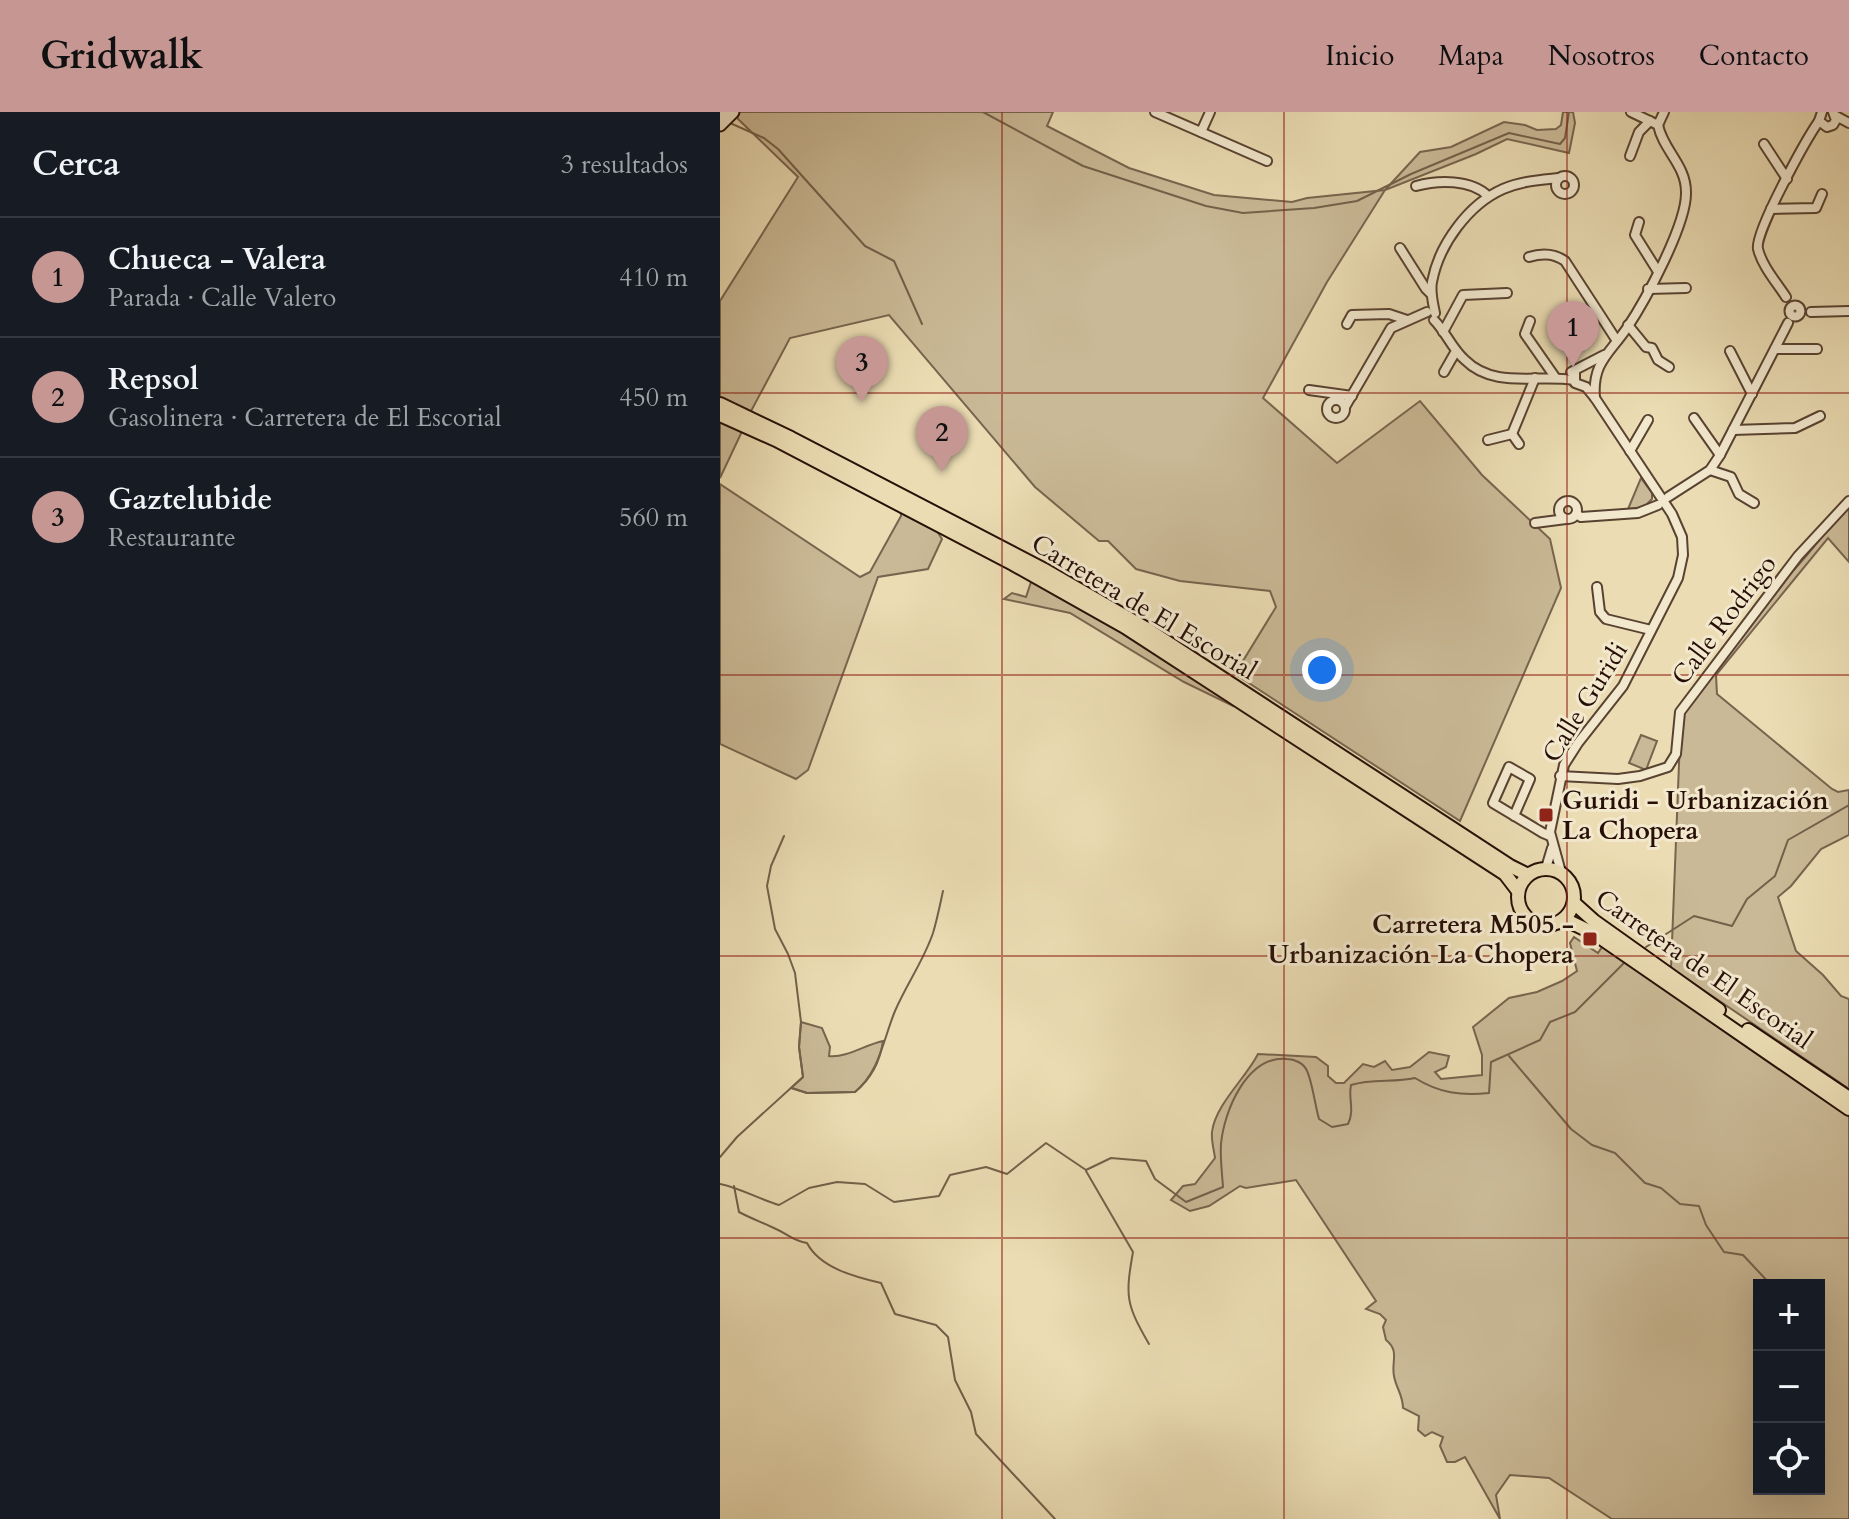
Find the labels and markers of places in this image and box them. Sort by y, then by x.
pin: 1 [1547,301,1599,367]
pin: 3 [836,336,888,402]
pin: 2 [916,406,968,472]
place label: Guridi - Urbanización La Chopera [1562,783,1829,848]
marker: Guridi - Urbanización La Chopera [1537,806,1555,824]
place label: Carretera M505 - Urbanización La Chopera [1268,907,1574,972]
marker: Carretera M505 - Urbanización La Chopera [1581,930,1599,948]

